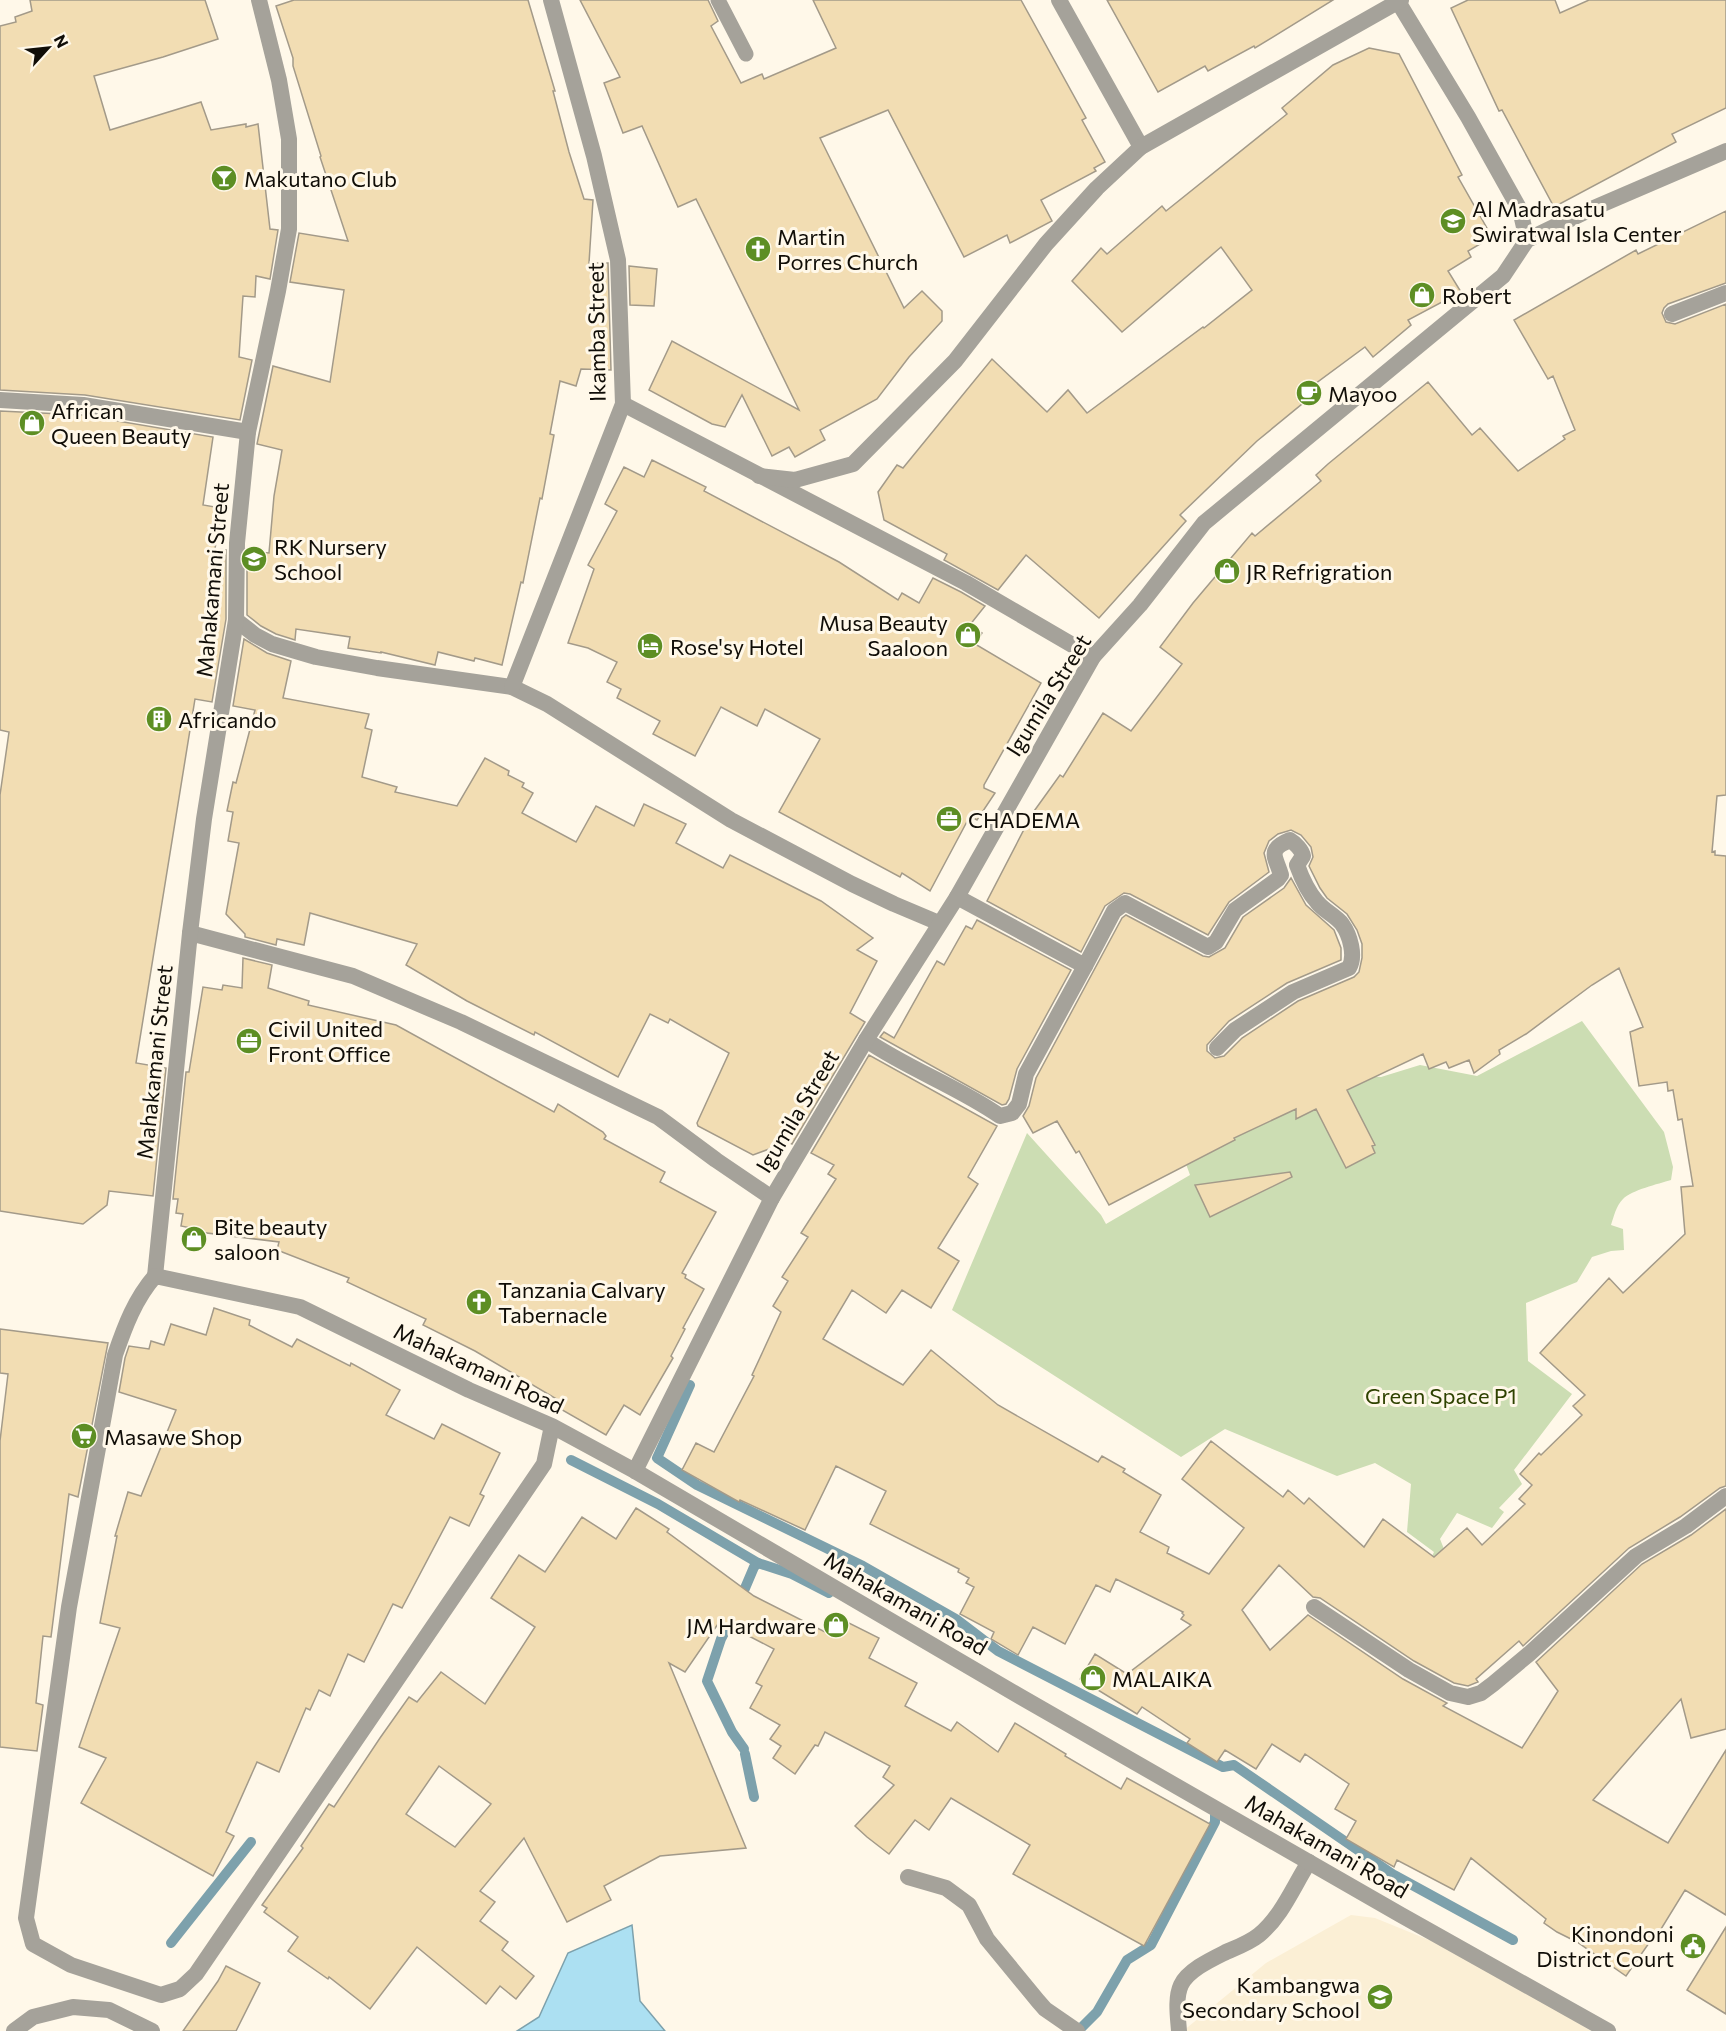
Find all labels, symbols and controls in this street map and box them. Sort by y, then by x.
north arrow [18,18,78,78]
text: N [51,31,73,51]
bar icon: Makutano Club [209,163,239,193]
place label: Makutano Club [244,165,397,192]
place label: Al Madrasatu Swiratwal Isla Center [1472,195,1682,247]
school or university icon: Al Madrasatu Swiratwal Isla Center [1438,206,1468,236]
place label: Martin Porres Church [777,223,918,275]
church icon: Martin Porres Church [743,234,773,264]
street label: Ikamba Street [581,262,611,402]
shop icon: Robert [1407,280,1437,310]
place label: Robert [1442,282,1512,309]
cafe icon: Mayoo [1294,378,1324,408]
place label: Mayoo [1328,380,1397,407]
place label: African Queen Beauty [51,397,191,449]
shop icon: African Queen Beauty [17,408,47,438]
street label: Mahakamani Street [190,482,234,678]
place label: RK Nursery School [274,533,387,585]
school or university icon: RK Nursery School [239,544,269,574]
shop icon: JR Refrigration [1212,556,1242,586]
place label: JR Refrigration [1246,558,1392,585]
place label: Musa Beauty Saaloon [819,609,948,661]
shop icon: Musa Beauty Saaloon [953,620,983,650]
street label: Igumila Street [1000,629,1096,761]
hotel icon: Rose'sy Hotel [635,631,665,661]
place label: Rose'sy Hotel [670,633,804,660]
building icon: Africando [144,704,174,734]
place label: Africando [178,706,277,733]
office icon: CHADEMA [934,804,964,834]
place label: CHADEMA [968,806,1080,833]
street label: Mahakamani Street [130,963,178,1161]
place label: Civil United Front Office [268,1015,391,1067]
office icon: Civil United Front Office [234,1026,264,1056]
street label: Igumila Street [750,1045,844,1177]
place label: Bite beauty saloon [214,1213,327,1265]
shop icon: Bite beauty saloon [179,1224,209,1254]
place label: Tanzania Calvary Tabernacle [498,1276,666,1328]
church icon: Tanzania Calvary Tabernacle [464,1287,494,1317]
street label: Mahakamani Road [390,1317,568,1419]
park label: Green Space P1 [1365,1382,1517,1409]
supermarket icon: Masawe Shop [69,1421,99,1451]
place label: Masawe Shop [104,1423,242,1450]
street label: Mahakamani Road [819,1545,993,1661]
shop icon: JM Hardware [821,1610,851,1640]
place label: JM Hardware [686,1612,816,1639]
shop icon: MALAIKA [1078,1663,1108,1693]
place label: MALAIKA [1112,1665,1212,1692]
street label: Mahakamani Road [1240,1788,1414,1904]
place label: Kinondoni District Court [1536,1920,1674,1972]
public building icon: Kinondoni District Court [1678,1931,1708,1961]
place label: Kambangwa Secondary School [1182,1971,1360,2023]
school or university icon: Kambangwa Secondary School [1365,1982,1395,2012]

